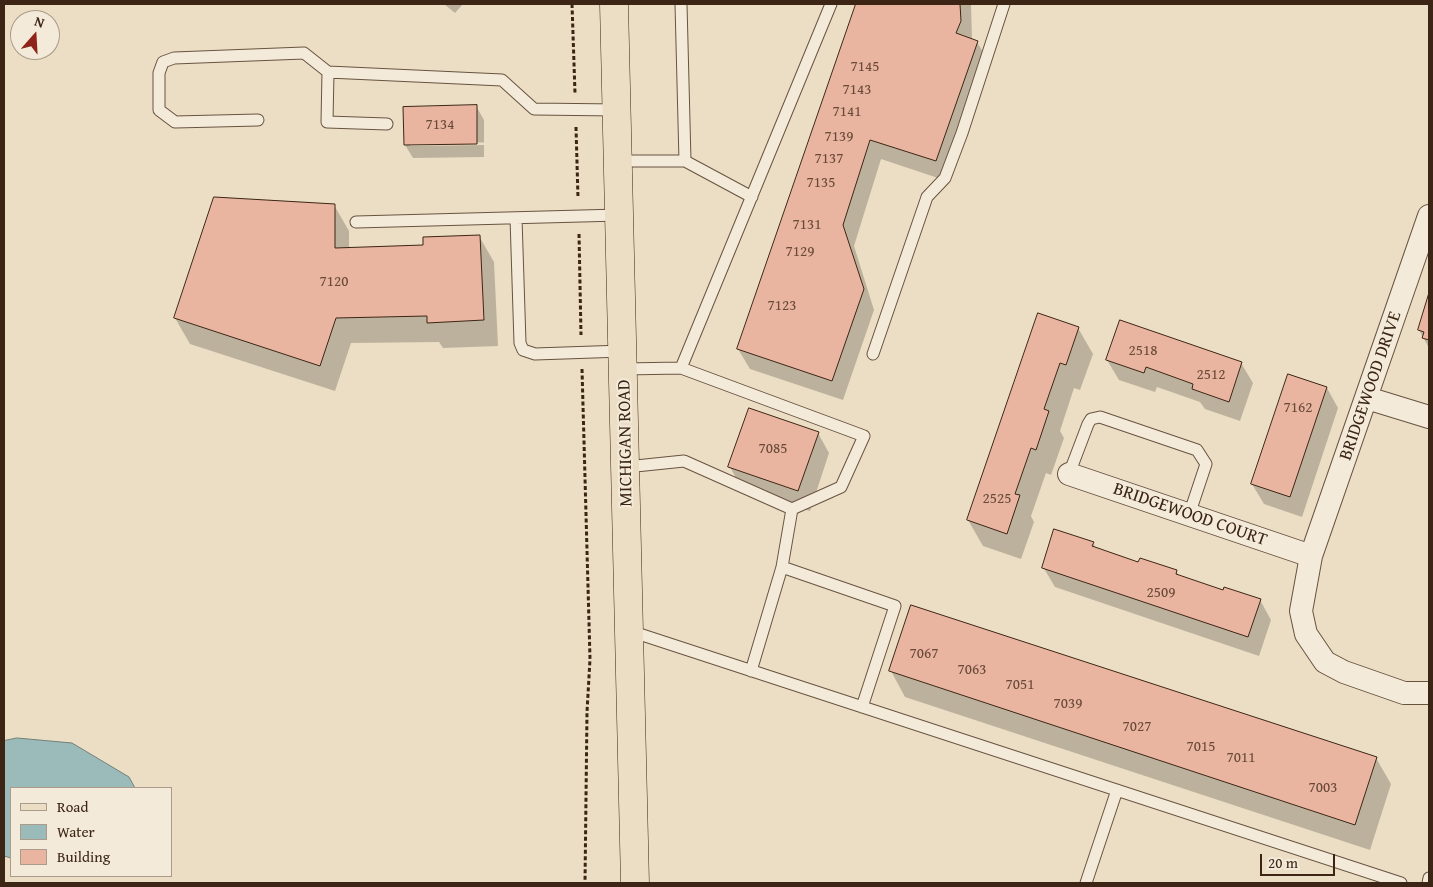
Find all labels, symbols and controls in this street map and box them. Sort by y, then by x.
north arrow [10,10,60,60]
text: N [32,11,47,33]
house number: 7145 [851,58,879,76]
house number: 7143 [843,81,871,99]
house number: 7141 [833,103,861,121]
house number: 7134 [426,116,454,134]
house number: 7139 [825,128,853,146]
house number: 7137 [815,150,843,168]
house number: 7135 [807,174,835,192]
house number: 7131 [793,216,821,234]
house number: 7129 [786,243,814,261]
house number: 7120 [320,273,348,291]
house number: 7123 [768,297,796,315]
street label: BRIDGEWOOD DRIVE [1335,309,1407,463]
house number: 2518 [1129,342,1157,360]
house number: 2512 [1197,366,1225,384]
street label: MICHIGAN ROAD [614,379,638,507]
house number: 7162 [1284,399,1312,417]
house number: 7085 [759,440,787,458]
street label: BRIDGEWOOD COURT [1110,479,1270,551]
house number: 2525 [983,490,1011,508]
house number: 2509 [1147,584,1175,602]
house number: 7067 [910,645,938,663]
house number: 7063 [958,661,986,679]
house number: 7051 [1006,676,1034,694]
house number: 7039 [1054,695,1082,713]
house number: 7027 [1123,718,1151,736]
house number: 7015 [1187,738,1215,756]
house number: 7011 [1227,749,1255,767]
house number: 7003 [1309,779,1337,797]
legend [10,787,172,877]
text: Road [57,796,88,817]
text: Water [57,821,95,842]
scale bar [1263,844,1338,876]
text: Building [57,846,110,867]
text: 20 m [1268,852,1298,873]

